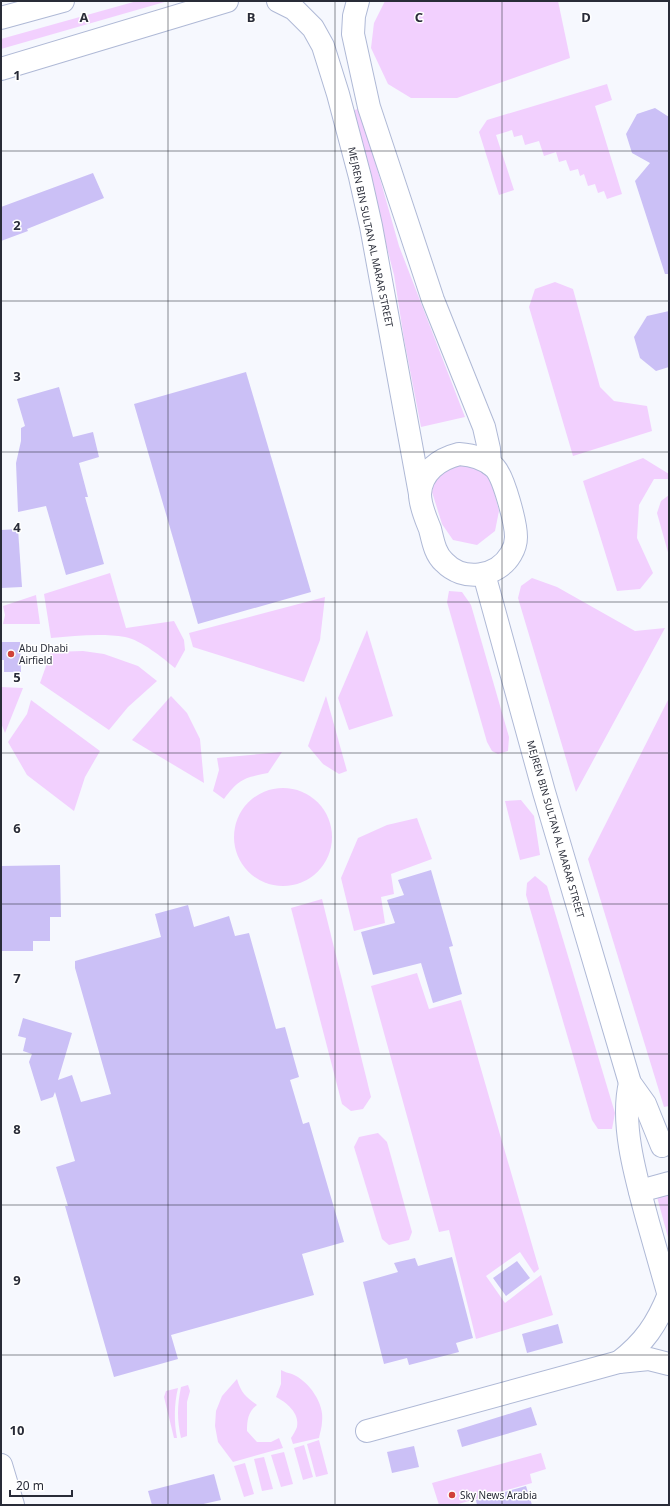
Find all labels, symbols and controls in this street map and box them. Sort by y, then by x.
text: A [80,8,89,26]
text: B [247,8,255,26]
text: C [415,8,423,26]
text: D [581,8,591,26]
text: 1 [13,66,21,84]
street label: MEJREN BIN SULTAN AL MARAR STREET [345,145,397,329]
text: 2 [13,216,21,234]
text: 3 [13,367,21,385]
text: 4 [13,518,21,536]
place label: Abu Dhabi Airfield [19,641,68,667]
marker: Abu Dhabi Airfield [6,649,16,659]
text: 5 [13,668,21,686]
street label: MEJREN BIN SULTAN AL MARAR STREET [524,738,588,920]
text: 6 [13,819,21,837]
text: 7 [13,969,21,987]
text: 8 [13,1120,21,1138]
text: 9 [13,1271,21,1289]
text: 10 [10,1421,24,1439]
scale bar [10,1472,72,1498]
text: 20 m [16,1477,44,1494]
place label: Sky News Arabia [460,1488,537,1502]
marker: Sky News Arabia [447,1490,457,1500]

